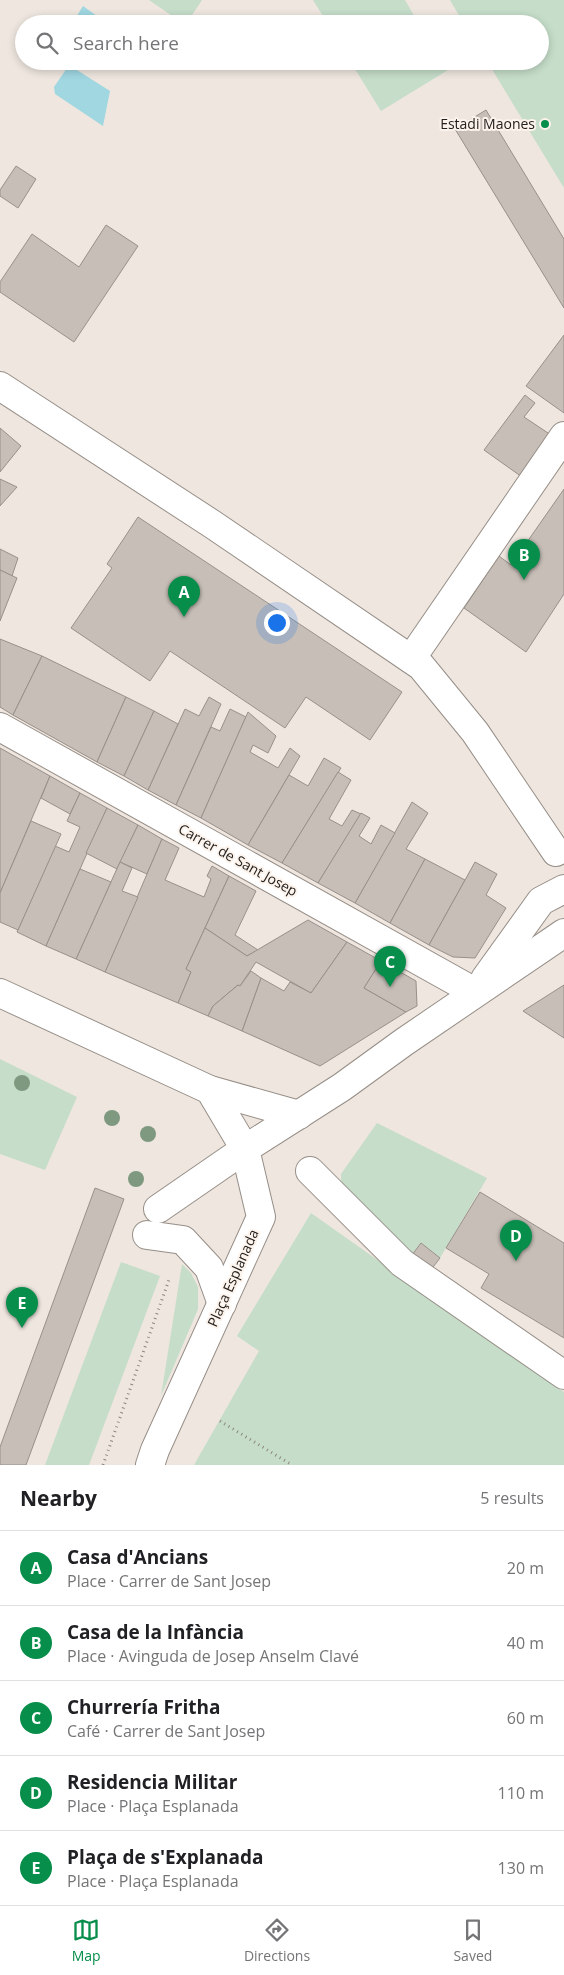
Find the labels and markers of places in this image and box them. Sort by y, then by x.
place label: Estadi Maones [440,114,535,133]
marker: Estadi Maones [539,118,551,130]
pin: B [508,539,540,580]
pin: A [168,576,200,617]
pin: C [374,946,406,987]
pin: D [500,1220,532,1261]
pin: E [6,1287,38,1328]

